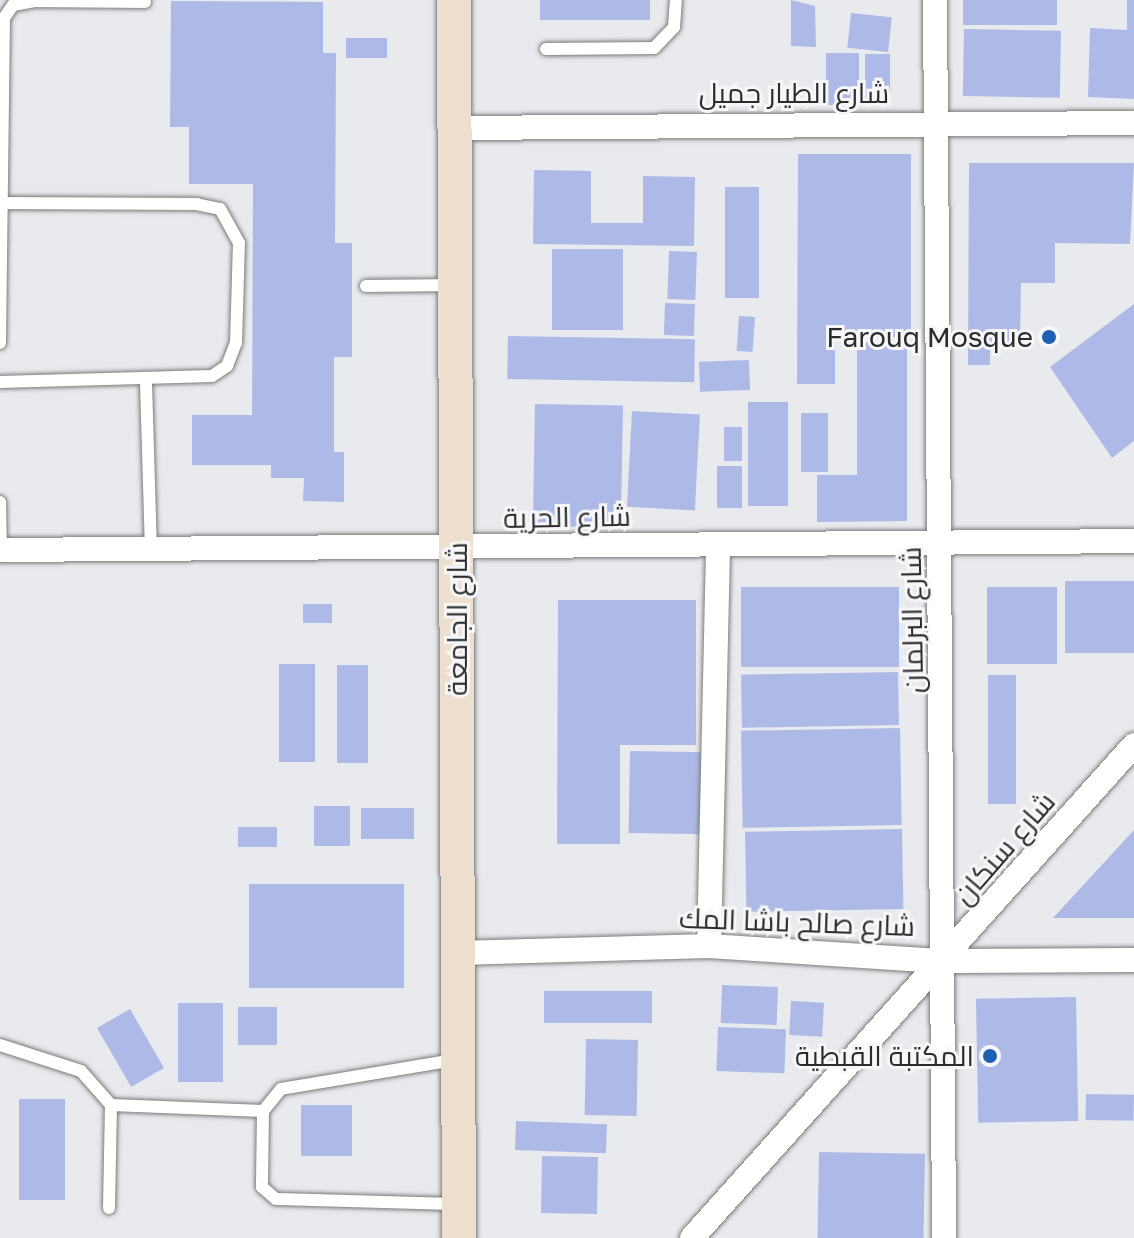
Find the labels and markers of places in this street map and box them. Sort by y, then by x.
place label: Farouq Mosque [826,320,1033,354]
marker: Farouq Mosque [1040,328,1058,346]
place label: المكتبة القبطية [795,1039,974,1073]
marker: المكتبة القبطية [981,1047,999,1065]

